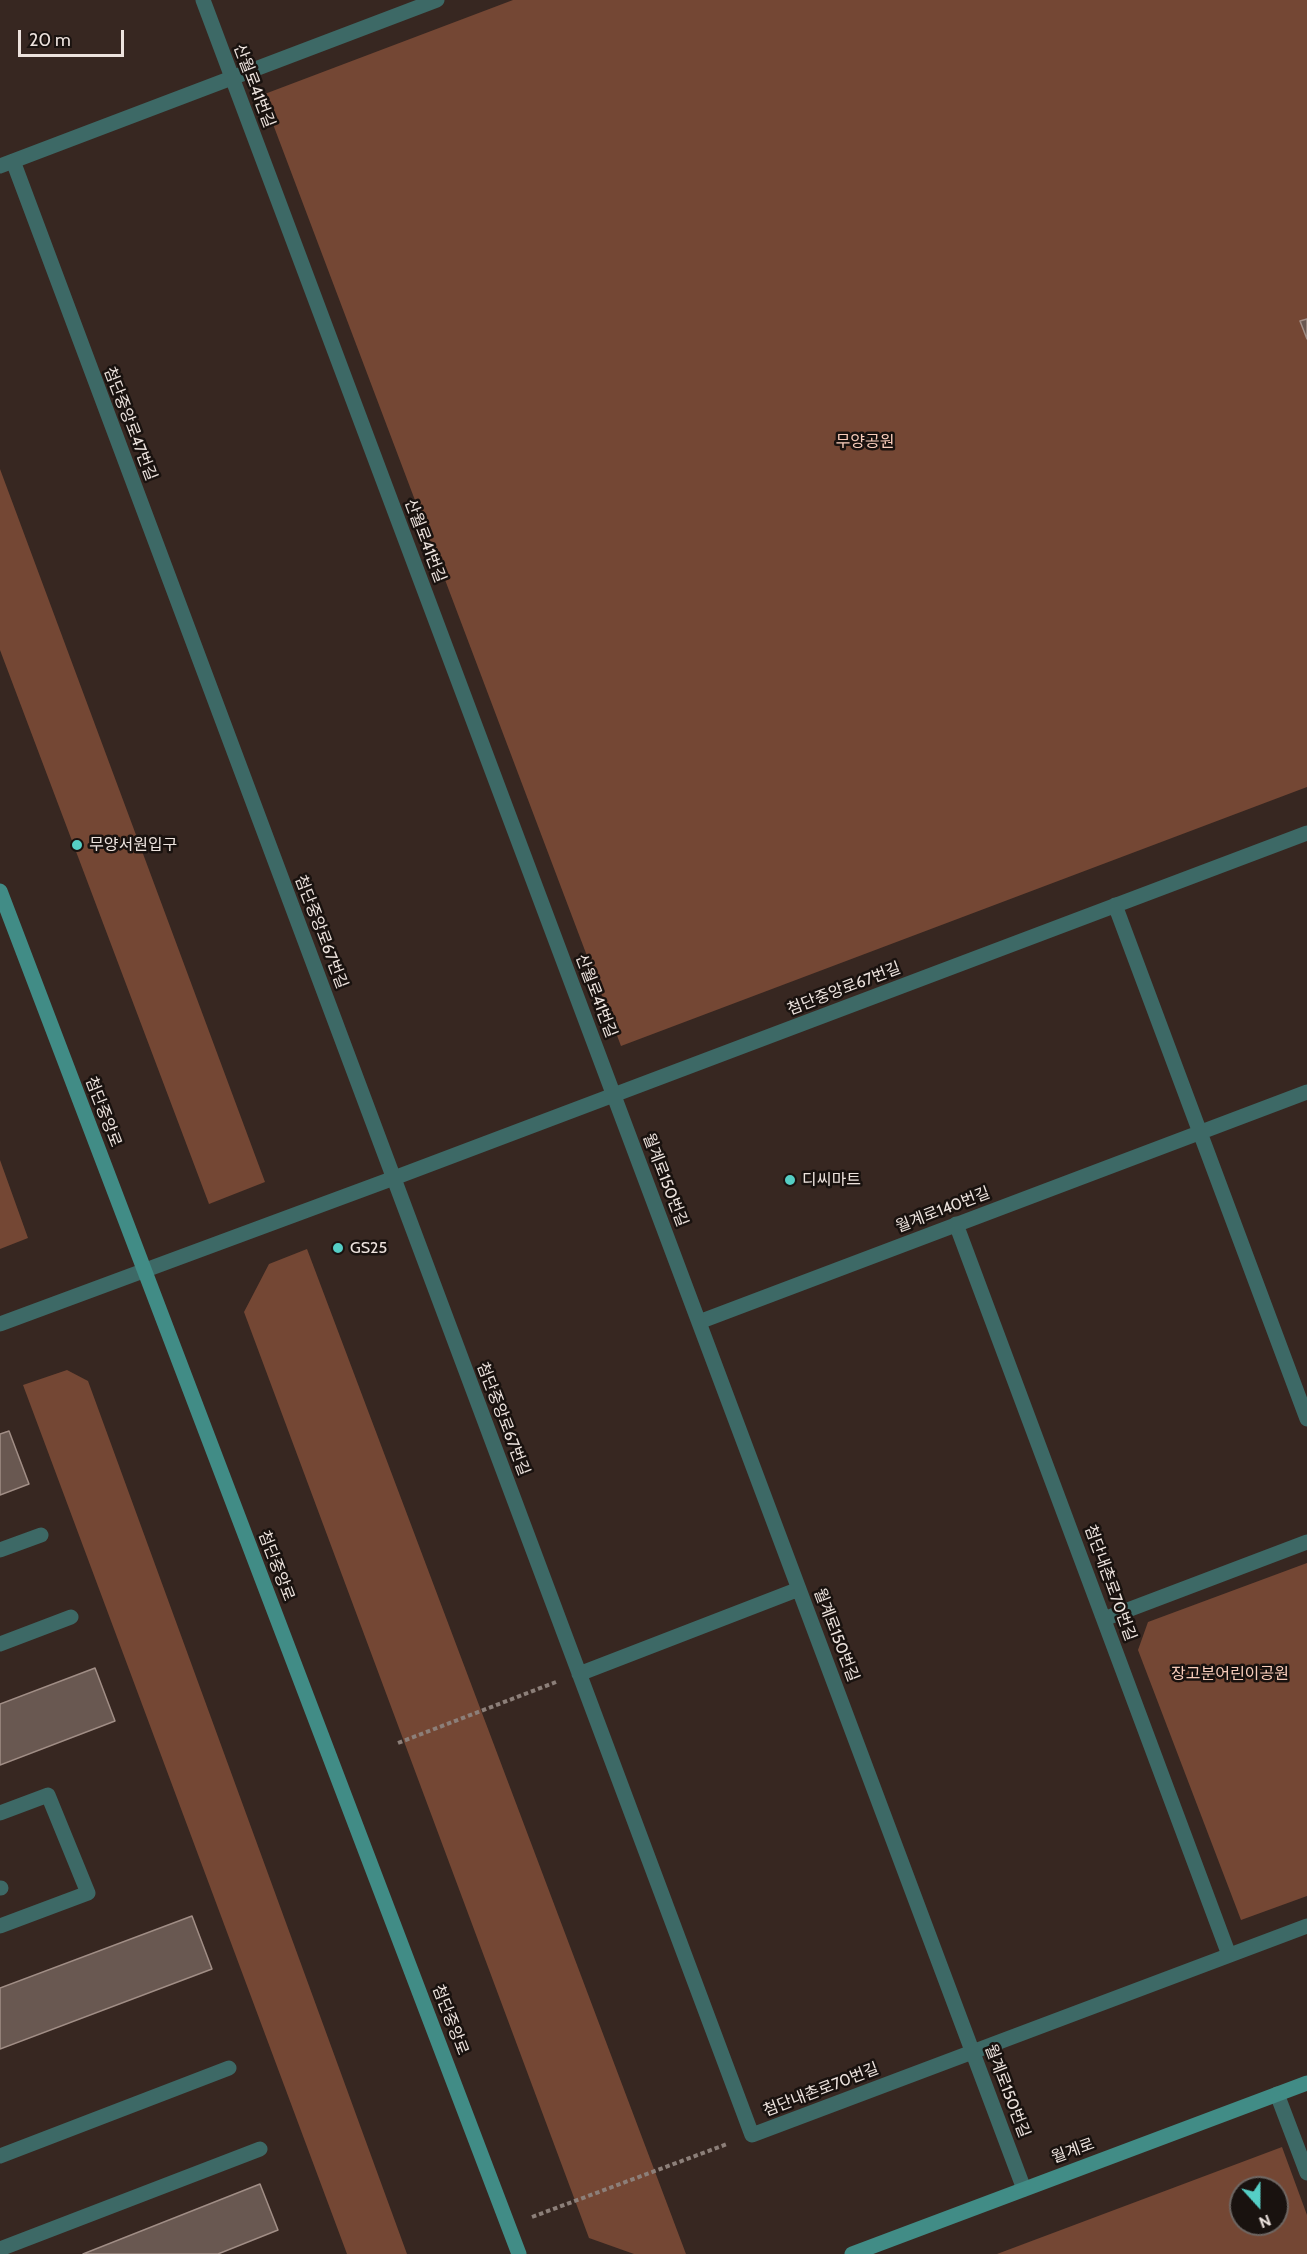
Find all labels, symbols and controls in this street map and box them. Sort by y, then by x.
scale bar [21,18,128,56]
text: 20 m [29,29,71,51]
street label: 산월로41번길 [229,41,279,131]
street label: 첨단중앙로47번길 [99,364,161,484]
park label: 무양공원 [836,432,894,452]
street label: 산월로41번길 [400,496,450,586]
place label: 무양서원입구 [89,835,177,855]
marker: 무양서원입구 [70,838,84,852]
street label: 첨단중앙로67번길 [291,873,351,991]
street label: 산월로41번길 [571,951,621,1041]
street label: 첨단중앙로67번길 [785,959,903,1019]
street label: 첨단중앙로 [81,1074,125,1150]
street label: 월계로150번길 [638,1131,692,1229]
place label: 디씨마트 [802,1170,861,1190]
marker: 디씨마트 [783,1173,797,1187]
street label: 월계로140번길 [893,1183,993,1237]
place label: GS25 [350,1238,387,1258]
marker: GS25 [331,1241,345,1255]
street label: 첨단중앙로67번길 [473,1360,533,1478]
street label: 첨단내촌로70번길 [1080,1522,1140,1644]
street label: 첨단중앙로 [254,1528,298,1604]
street label: 월계로150번길 [809,1586,863,1684]
park label: 장고분어린이공원 [1171,1664,1289,1684]
street label: 첨단중앙로 [428,1982,472,2058]
street label: 월계로150번길 [980,2042,1034,2140]
street label: 첨단내촌로70번길 [761,2059,881,2121]
street label: 월계로 [1049,2134,1097,2168]
north arrow [1229,2176,1289,2236]
text: N [1256,2211,1274,2232]

